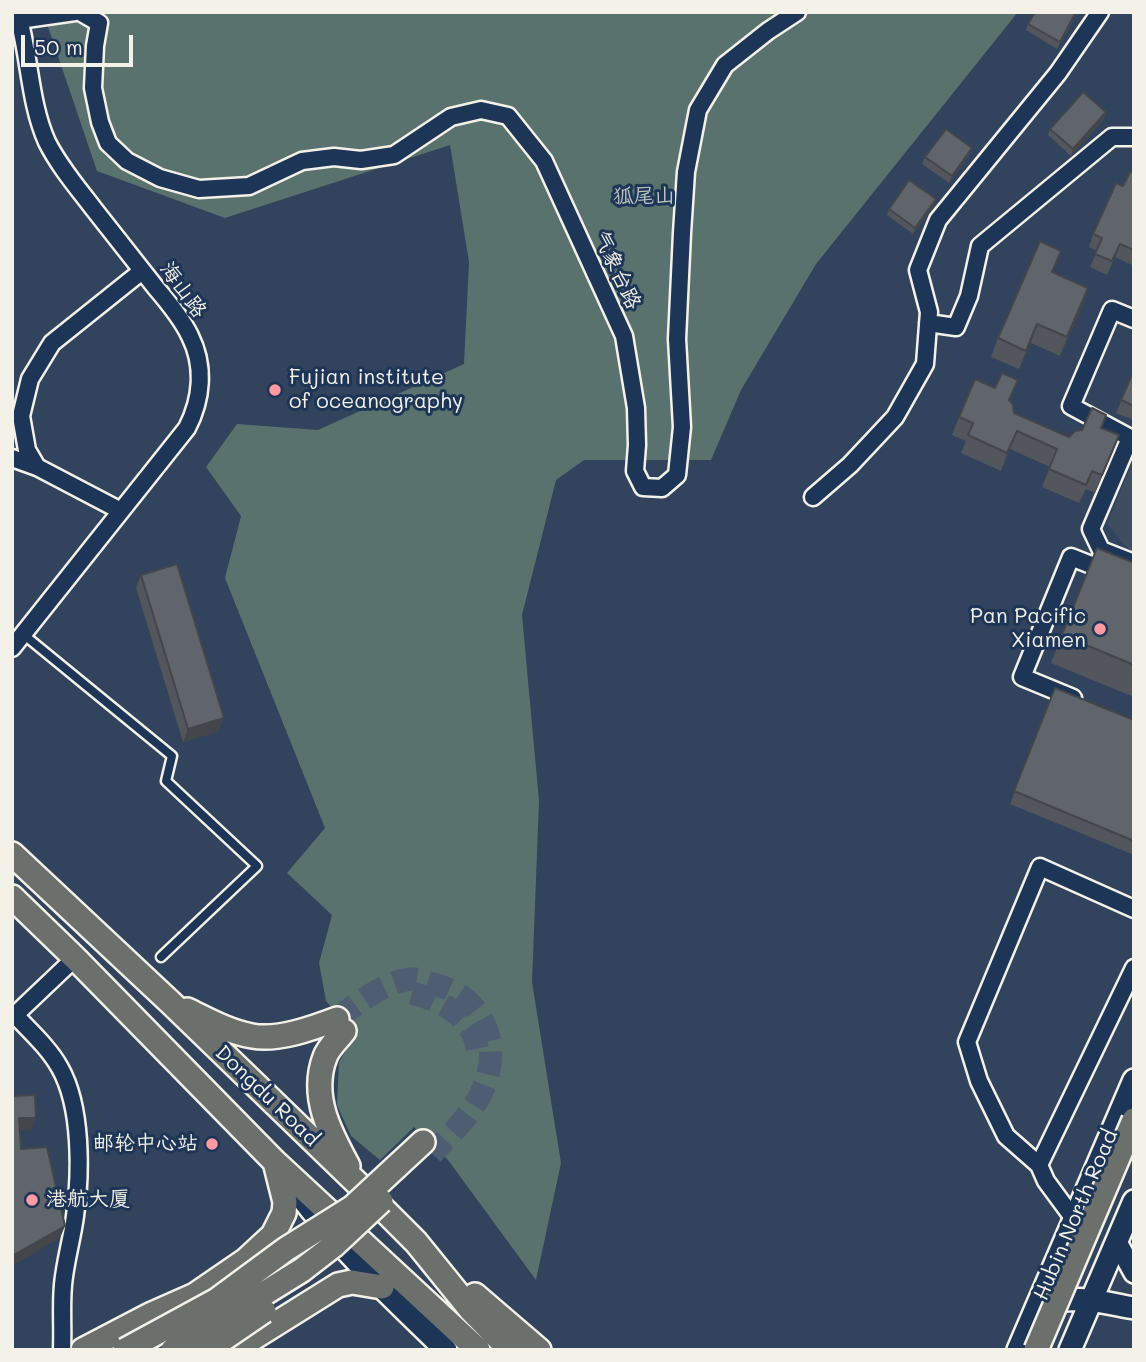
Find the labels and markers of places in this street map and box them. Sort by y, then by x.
place label: Fujian institute of oceanography [289,365,463,415]
marker: Fujian institute of oceanography [267,382,283,398]
place label: Pan Pacific Xiamen [970,604,1086,654]
marker: Pan Pacific Xiamen [1092,621,1108,637]
place label: 邮轮中心站 [93,1131,198,1157]
marker: 邮轮中心站 [204,1136,220,1152]
place label: 港航大厦 [46,1187,130,1213]
marker: 港航大厦 [24,1192,40,1208]

